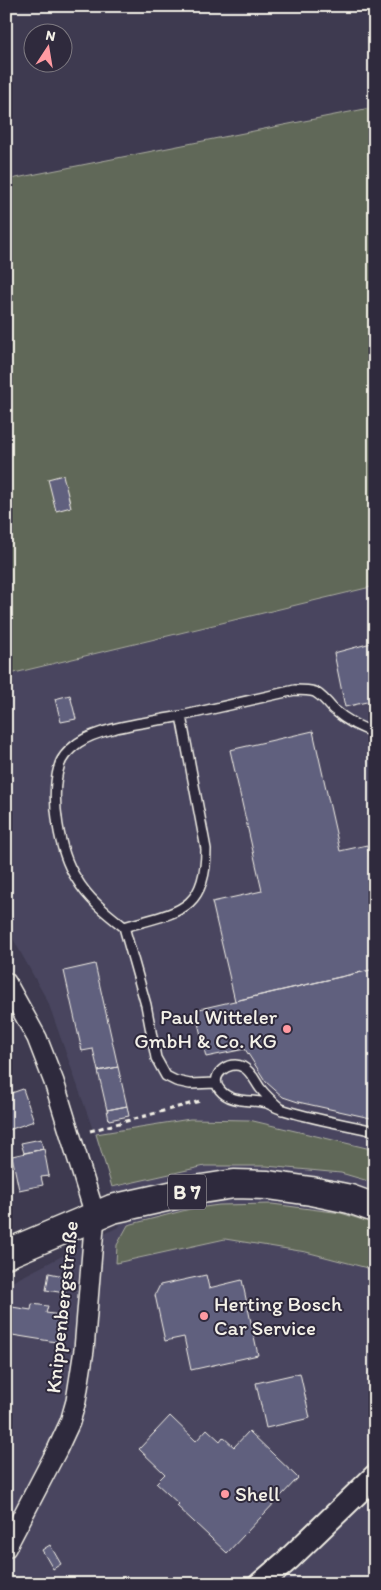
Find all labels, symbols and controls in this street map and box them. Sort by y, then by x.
north arrow [22,22,72,72]
text: N [44,26,57,45]
place label: Paul Witteler GmbH & Co. KG [134,1004,278,1053]
marker: Paul Witteler GmbH & Co. KG [281,1023,293,1035]
road number: B 7 [168,1174,206,1210]
street label: Knippenbergstraße [40,1219,83,1394]
place label: Herting Bosch Car Service [214,1291,343,1340]
marker: Herting Bosch Car Service [198,1310,210,1322]
place label: Shell [235,1481,280,1506]
marker: Shell [219,1488,231,1500]

